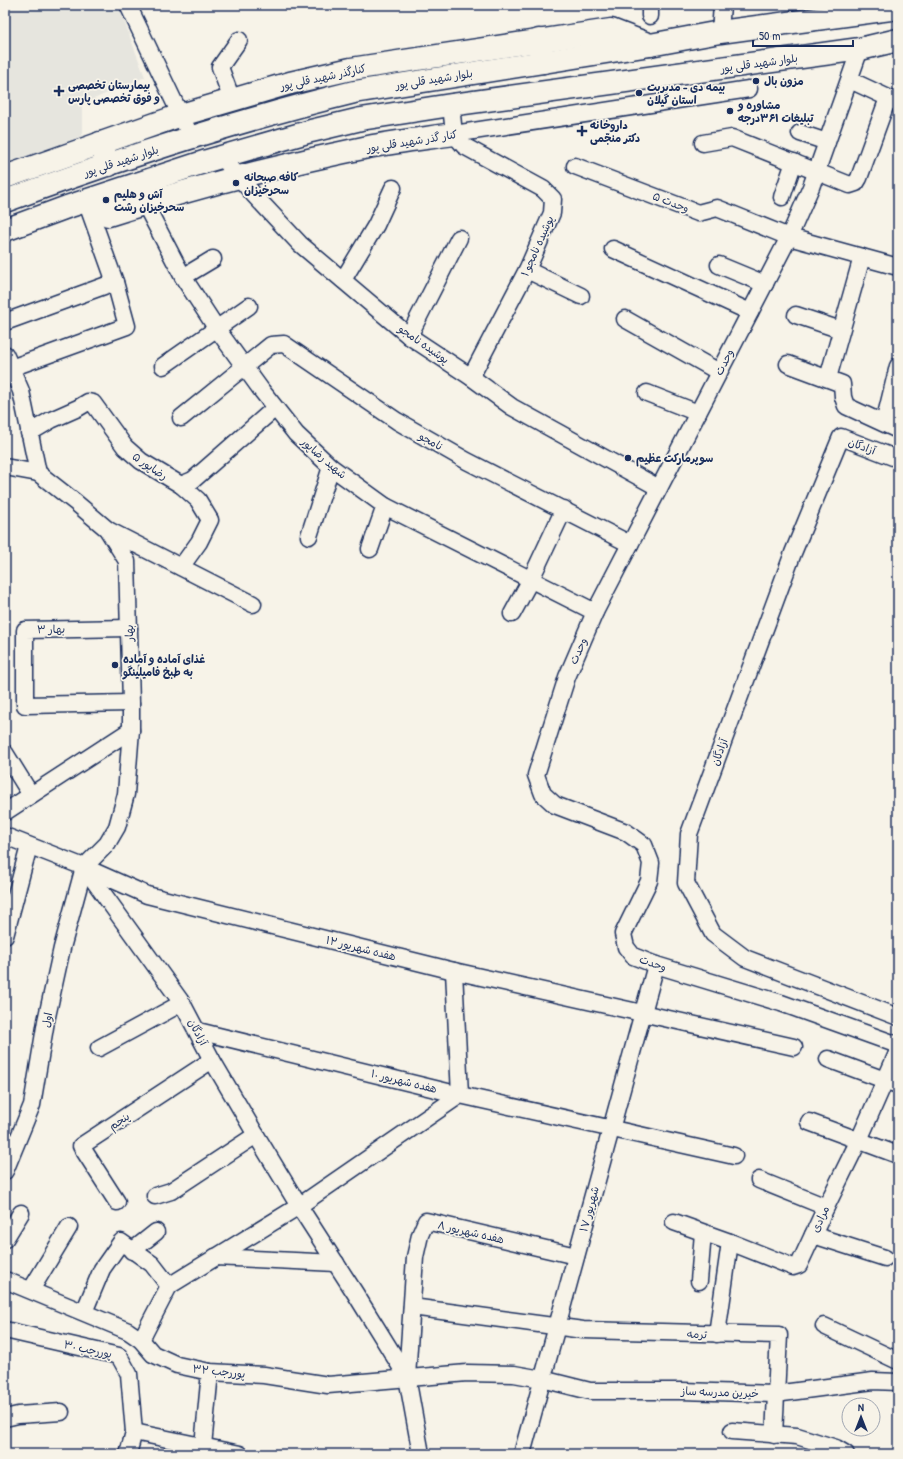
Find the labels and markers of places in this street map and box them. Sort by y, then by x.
place label: مزون بال [764,74,804,88]
marker: مزون بال [751,76,761,86]
place label: بیمارستان تخصصی و فوق تخصصی پارس [68,78,160,106]
place label: بیمه دی - مدیربت استان گیلان [647,80,725,107]
marker: بیمارستان تخصصی و فوق تخصصی پارس [53,85,65,97]
marker: بیمه دی - مدیربت استان گیلان [634,88,644,98]
place label: مشاوره و تبلیغات ۳۶۱درجه [737,98,814,125]
marker: مشاوره و تبلیغات ۳۶۱درجه [725,106,735,116]
place label: داروخانه دکتر منجّمی [590,118,640,146]
marker: داروخانه دکتر منجّمی [577,126,587,136]
place label: کافه صبحانه سحرخیزان [244,170,299,197]
marker: کافه صبحانه سحرخیزان [231,178,241,188]
place label: آش و هلیم سحرخیزان رشت [114,187,184,214]
marker: آش و هلیم سحرخیزان رشت [101,195,111,205]
place label: سوپرمارکت عظیم [636,451,713,467]
marker: سوپرمارکت عظیم [623,453,633,463]
place label: غذای آماده و آماده به طبخ فامیلینگو [122,652,205,680]
marker: غذای آماده و آماده به طبخ فامیلینگو [110,660,120,670]

